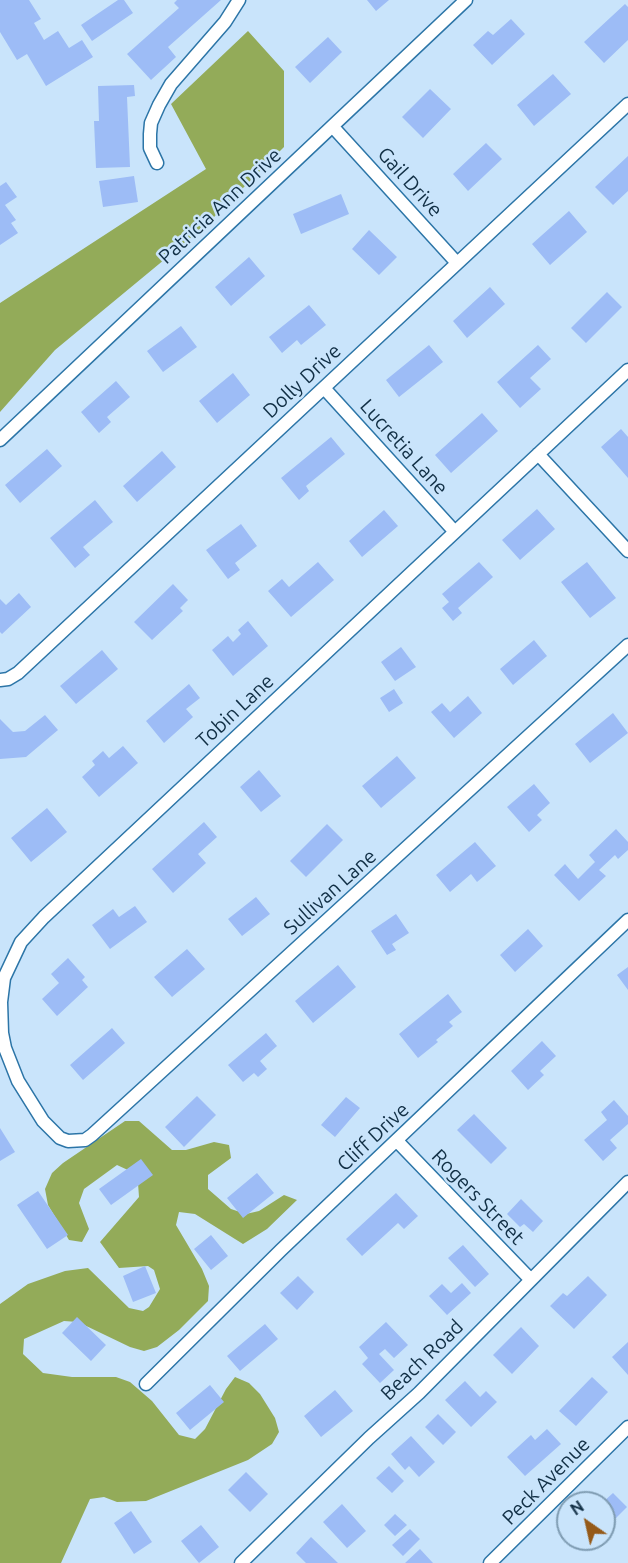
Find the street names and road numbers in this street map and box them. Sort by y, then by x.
street label: Gail Drive [372,142,448,222]
street label: Patricia Ann Drive [154,143,286,269]
street label: Dolly Drive [258,339,346,423]
street label: Lucretia Lane [355,394,453,500]
street label: Tobin Lane [191,669,279,753]
street label: Sullivan Lane [279,844,381,940]
street label: Cliff Drive [332,1098,414,1176]
street label: Rogers Street [427,1144,529,1250]
street label: Beach Road [376,1315,468,1405]
street label: Peck Avenue [497,1432,595,1530]

